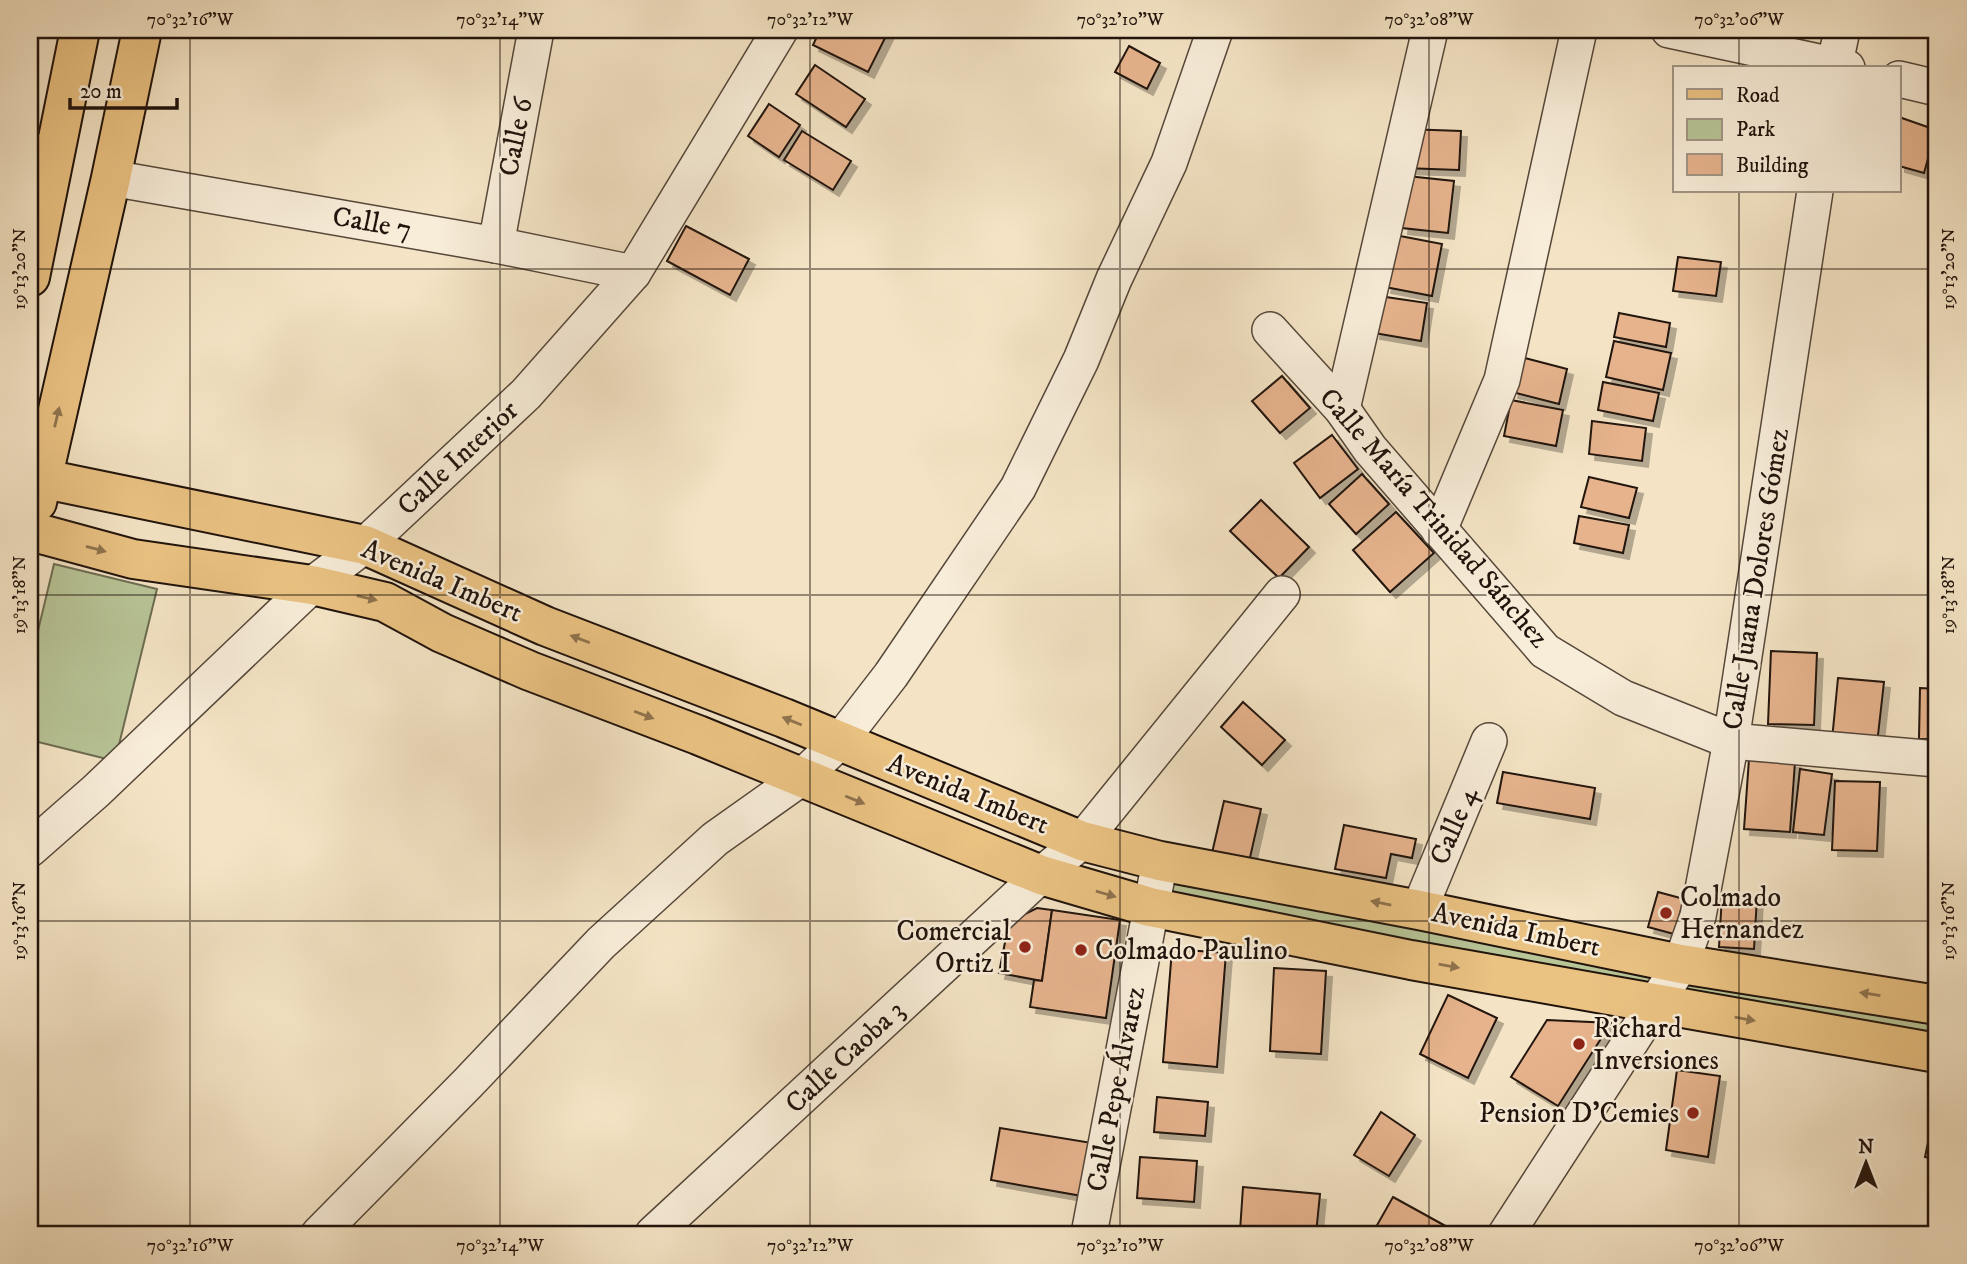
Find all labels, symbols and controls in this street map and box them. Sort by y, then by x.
text: 70°32'16"W [147,9,234,31]
text: 70°32'14"W [456,9,544,31]
text: 70°32'12"W [767,9,854,31]
text: 70°32'10"W [1077,9,1164,31]
text: 70°32'08"W [1384,9,1474,31]
text: 70°32'06"W [1694,9,1784,31]
scale bar [70,66,177,110]
legend [1673,66,1900,192]
text: 20 m [80,79,122,105]
text: Road [1736,83,1780,109]
street label: Calle 6 [491,93,541,179]
text: Park [1736,117,1776,143]
text: Building [1736,153,1809,179]
street label: Calle 7 [330,199,414,247]
text: 19°13'20"N [9,228,31,310]
text: 19°13'20"N [1938,228,1960,310]
street label: Calle María Trinidad Sánchez [1312,381,1556,655]
street label: Calle Interior [390,393,526,523]
one-way arrow [51,406,62,428]
street label: Calle Juana Dolores Gómez [1715,426,1797,732]
street label: Avenida Imbert [356,531,528,631]
one-way arrow [85,544,107,555]
text: 19°13'18"N [9,555,31,634]
text: 19°13'18"N [1938,555,1960,634]
one-way arrow [357,592,379,603]
one-way arrow [569,633,590,644]
one-way arrow [633,710,654,721]
one-way arrow [781,716,802,727]
street label: Avenida Imbert [882,746,1054,842]
street label: Calle 4 [1422,781,1486,870]
one-way arrow [845,794,866,805]
place label: Colmado Hernandez [1680,880,1804,947]
text: 19°13'16"N [9,881,31,960]
text: 19°13'16"N [1938,881,1960,960]
one-way arrow [1096,890,1117,900]
street label: Avenida Imbert [1429,895,1604,965]
one-way arrow [1370,898,1392,909]
marker: Colmado Hernandez [1658,905,1674,921]
place label: Comercial Ortiz I [896,914,1012,981]
place label: Colmado Paulino [1095,933,1288,968]
marker: Comercial Ortiz I [1017,939,1033,955]
marker: Colmado Paulino [1073,942,1089,958]
one-way arrow [1438,961,1460,972]
street label: Calle Pepe Álvarez [1078,983,1153,1195]
one-way arrow [1859,988,1881,999]
street label: Calle Caoba 3 [778,993,912,1121]
place label: Richard Inversiones [1593,1011,1719,1078]
one-way arrow [1734,1014,1756,1025]
marker: Richard Inversiones [1571,1036,1587,1052]
place label: Pension D'Cemies [1479,1096,1679,1131]
marker: Pension D'Cemies [1685,1105,1701,1121]
north arrow [1830,1128,1900,1198]
text: N [1858,1136,1874,1159]
text: 70°32'16"W [147,1235,234,1257]
text: 70°32'14"W [456,1235,544,1257]
text: 70°32'12"W [767,1235,854,1257]
text: 70°32'10"W [1077,1235,1164,1257]
text: 70°32'08"W [1384,1235,1474,1257]
text: 70°32'06"W [1694,1235,1784,1257]

